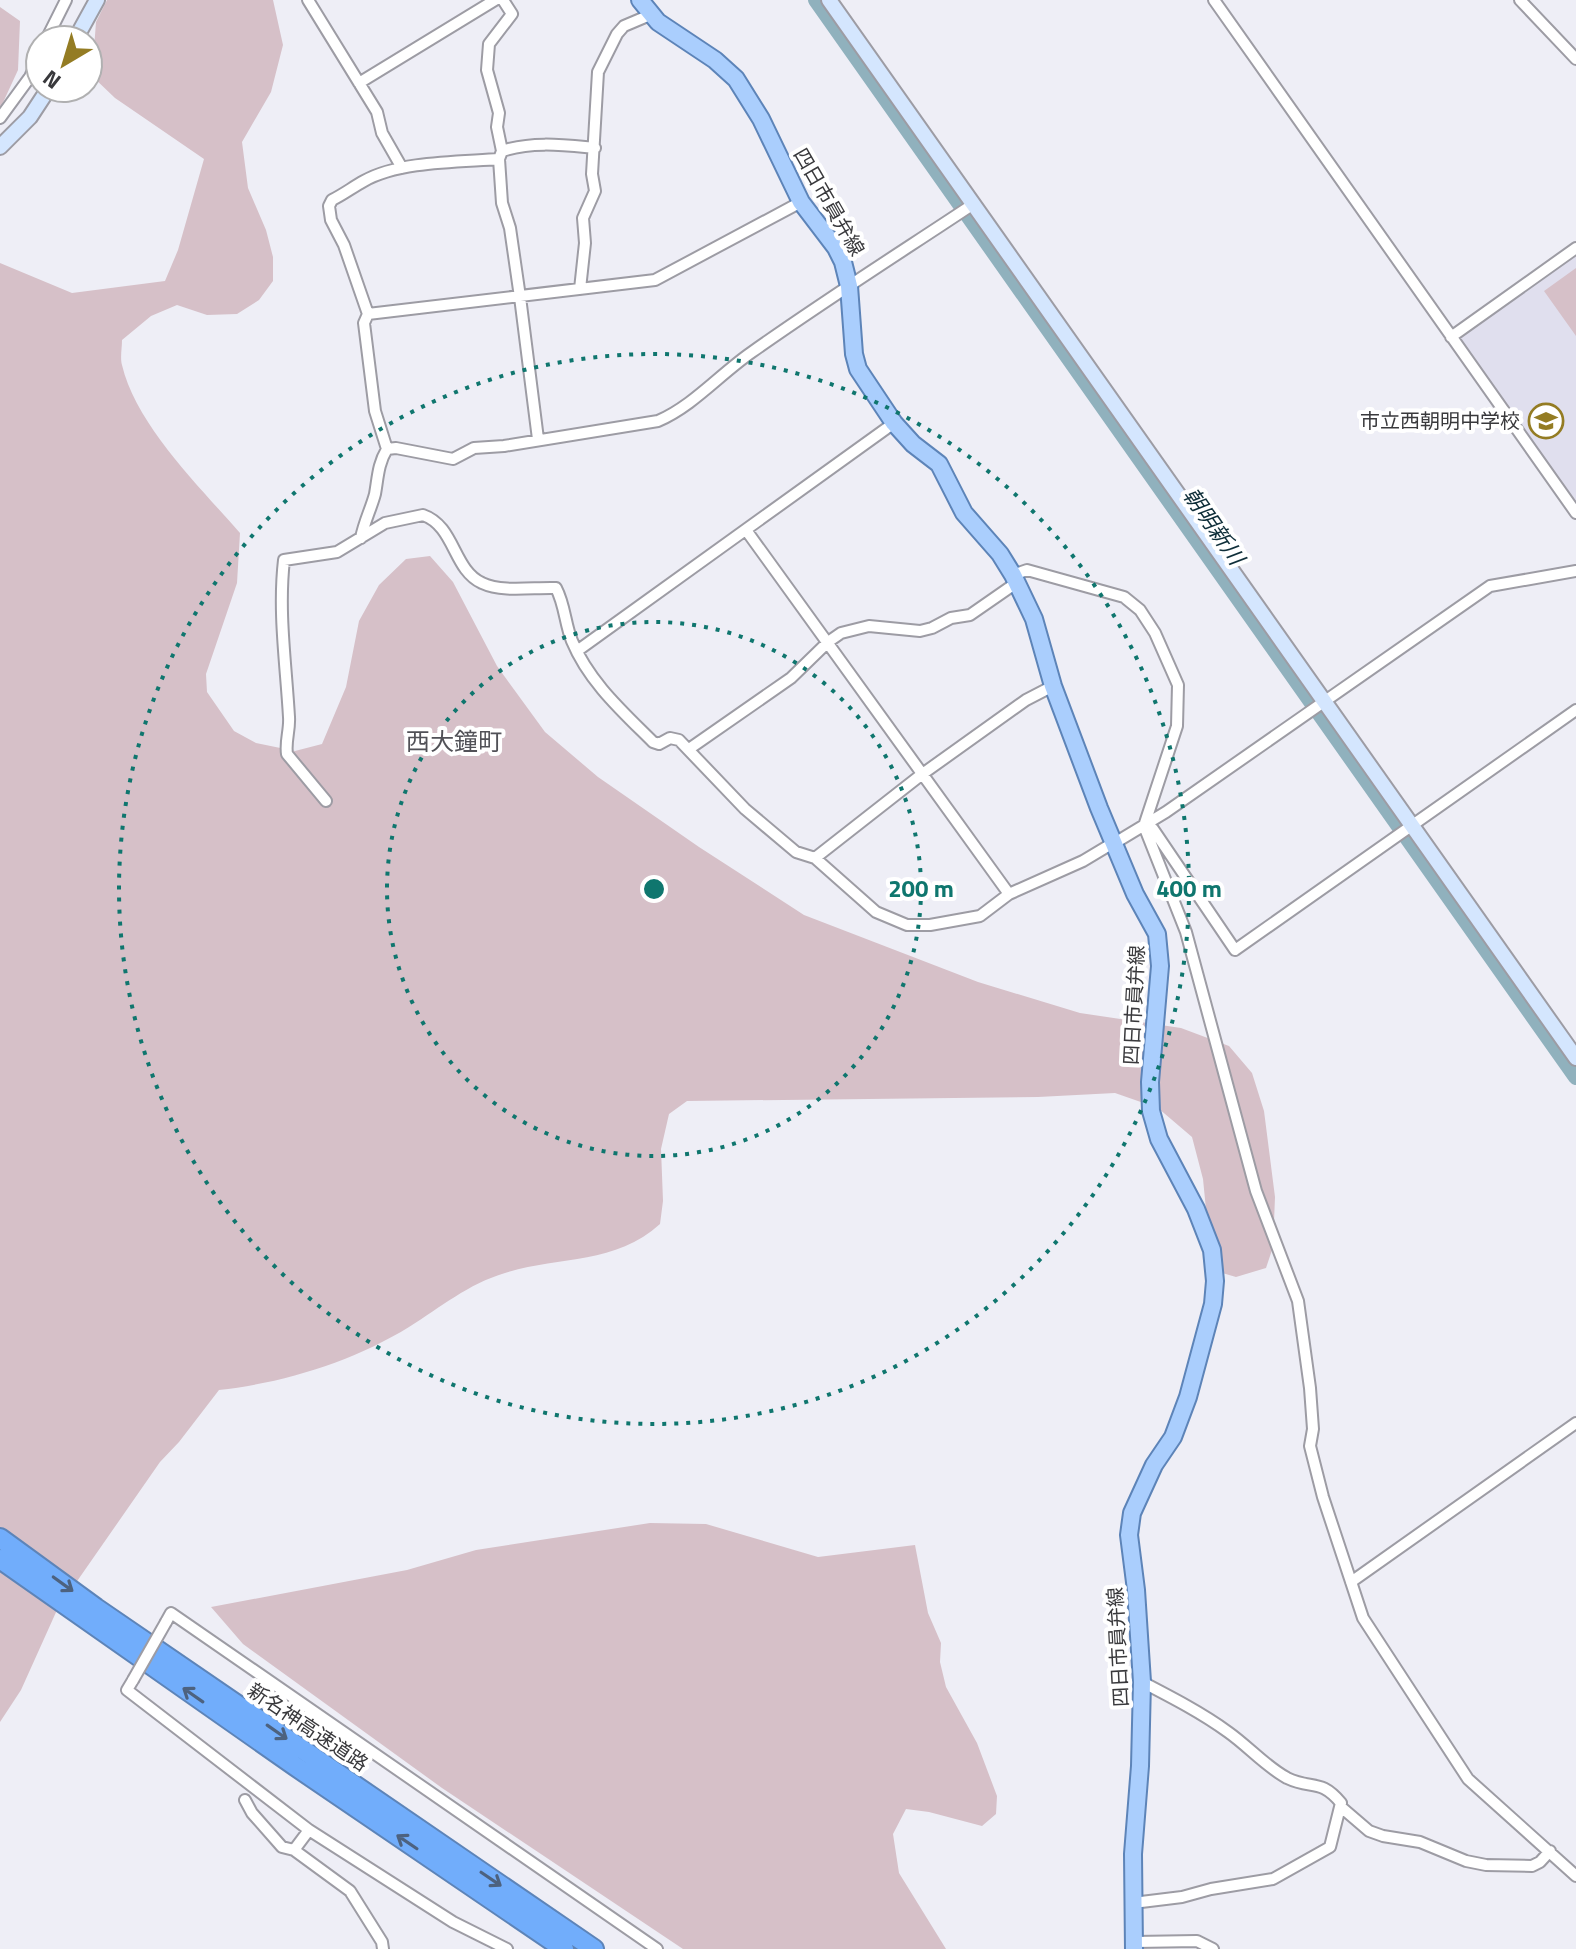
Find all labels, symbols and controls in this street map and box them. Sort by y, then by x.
north arrow [24,24,104,104]
text: N [35,62,68,98]
street label: 四日市員弁線 [786,142,873,261]
school or university icon: 市立西朝明中学校 [1527,402,1565,440]
place label: 市立西朝明中学校 [1360,405,1520,436]
water label: 朝明新川 [1175,480,1254,573]
district label: 西大鐘町 [406,723,502,759]
text: 200 m [888,870,954,906]
text: 400 m [1156,870,1222,906]
centre of rings [640,875,668,903]
street label: 四日市員弁線 [1115,944,1152,1066]
one-way arrow [52,1575,73,1592]
street label: 四日市員弁線 [1099,1586,1136,1708]
street label: 新名神高速道路 [242,1675,375,1779]
one-way arrow [182,1687,204,1703]
one-way arrow [265,1724,287,1740]
one-way arrow [396,1834,419,1850]
one-way arrow [480,1871,502,1887]

